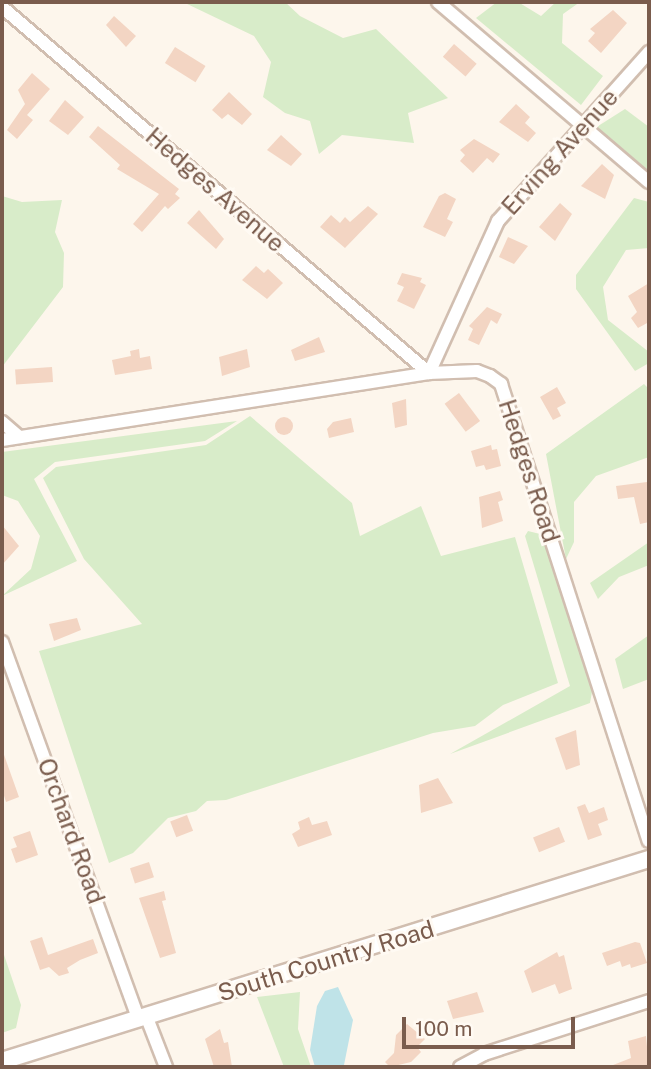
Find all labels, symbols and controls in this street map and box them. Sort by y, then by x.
street label: Erving Avenue [496,83,624,221]
street label: Hedges Avenue [140,122,290,258]
street label: Hedges Road [492,396,566,546]
street label: Orchard Road [31,754,111,908]
street label: South Country Road [214,914,438,1008]
scale bar [406,1002,579,1046]
text: 100 m [415,1016,472,1041]

